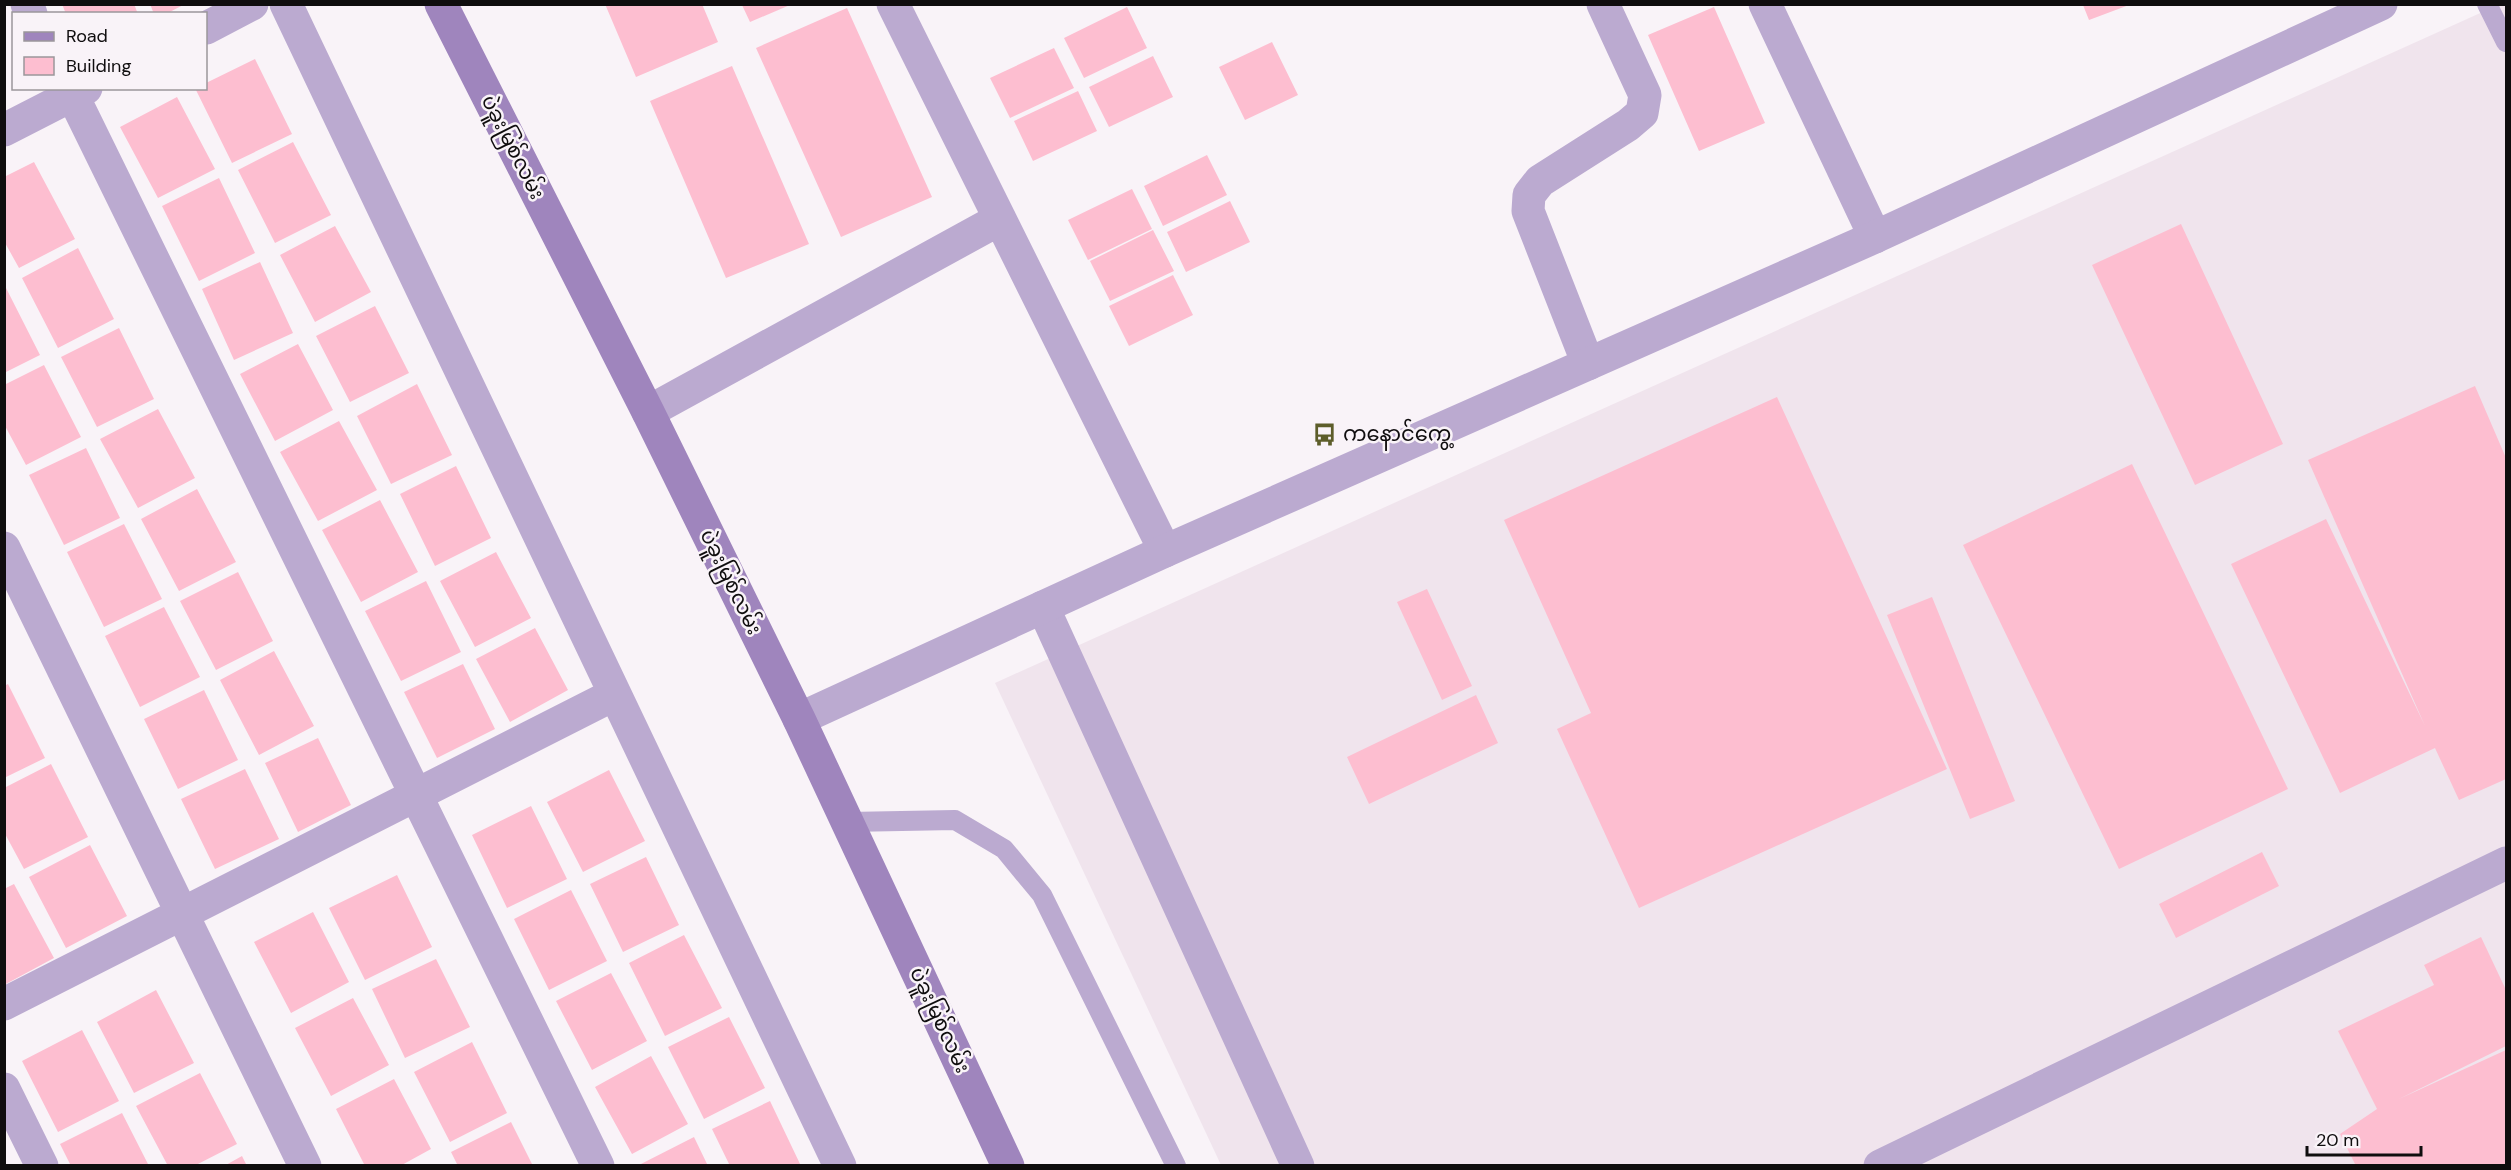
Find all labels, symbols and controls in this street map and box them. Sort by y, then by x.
legend [12,12,207,90]
text: Road [66,24,108,48]
text: Building [66,54,131,78]
street label: ပဲခူးမြစ်လမ်း [472,89,553,205]
place label: ကနောင်ကွေ့ [1343,418,1454,451]
bus stop icon: ကနောင်ကွေ့ [1312,421,1338,447]
street label: ပဲခူးမြစ်လမ်း [691,524,770,641]
street label: ပဲခူးမြစ်လမ်း [901,962,979,1079]
scale bar [2307,1119,2421,1157]
text: 20 m [2316,1128,2359,1152]

